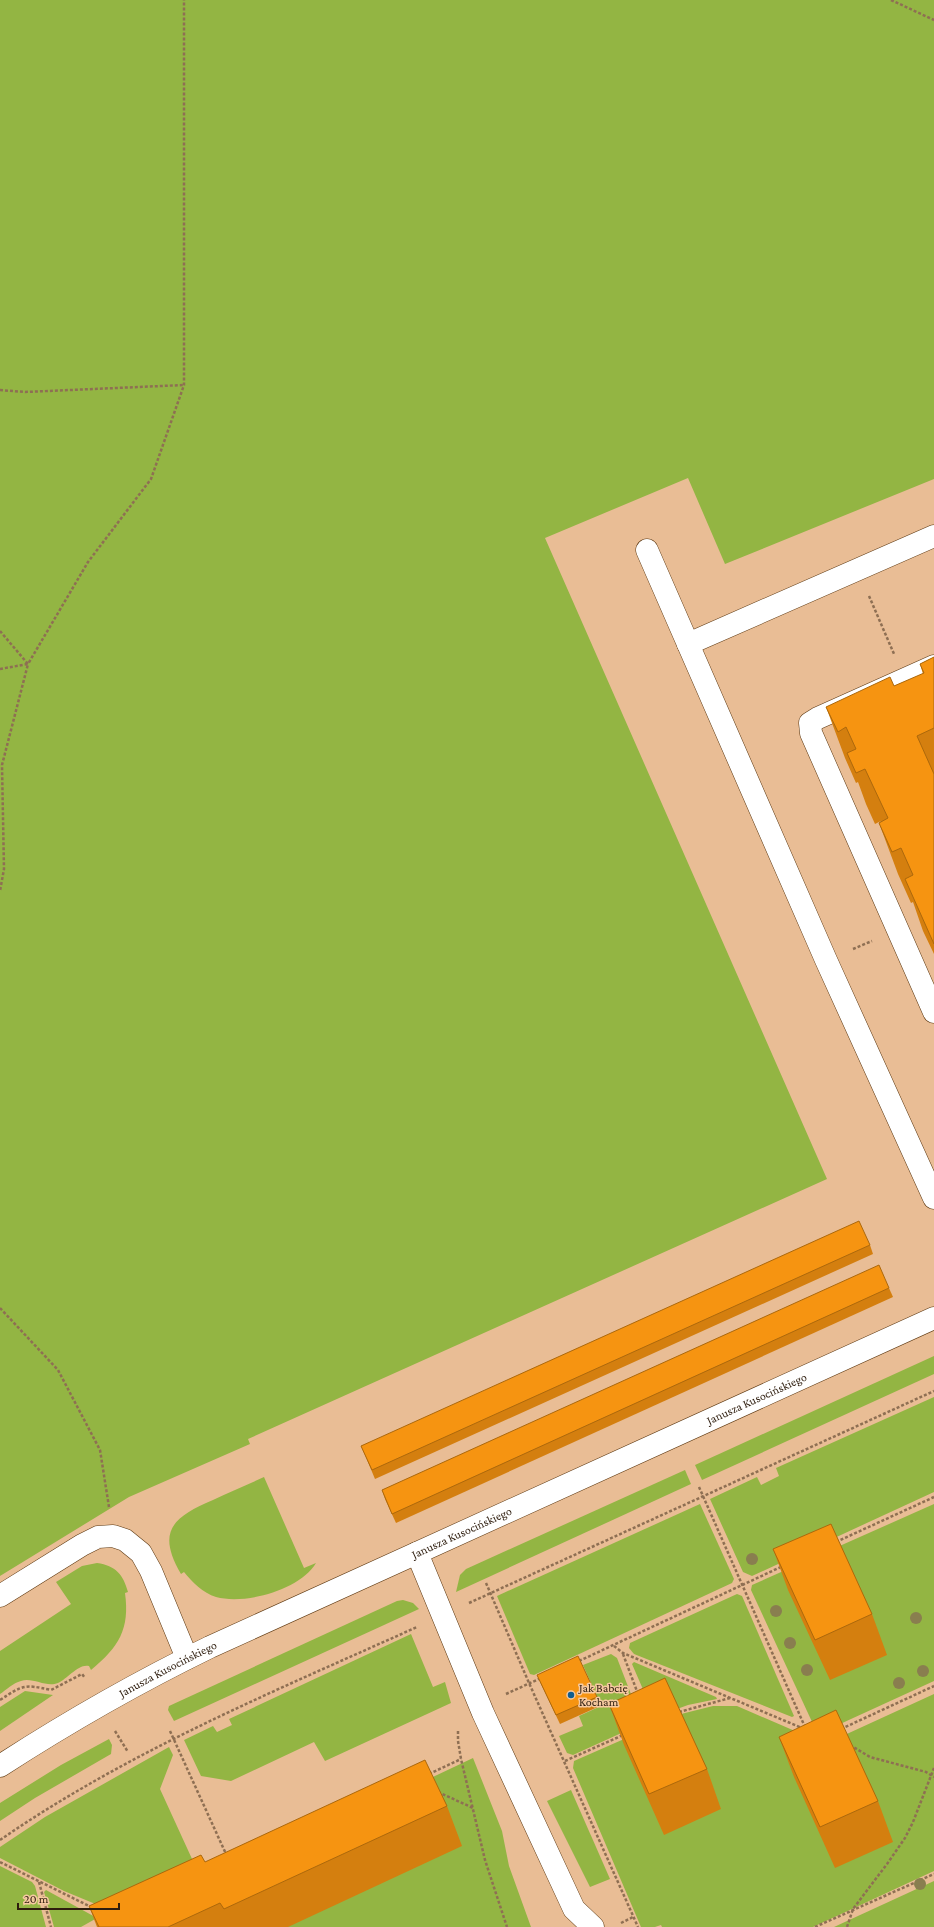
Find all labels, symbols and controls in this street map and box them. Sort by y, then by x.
street label: Janusza Kusocińskiego [703,1370,809,1428]
street label: Janusza Kusocińskiego [409,1504,514,1562]
street label: Janusza Kusocińskiego [116,1638,219,1701]
place label: Jak Babcię Kocham [578,1681,628,1709]
marker: Jak Babcię Kocham [566,1690,576,1700]
scale bar [18,1885,119,1911]
text: 20 m [24,1892,49,1906]

